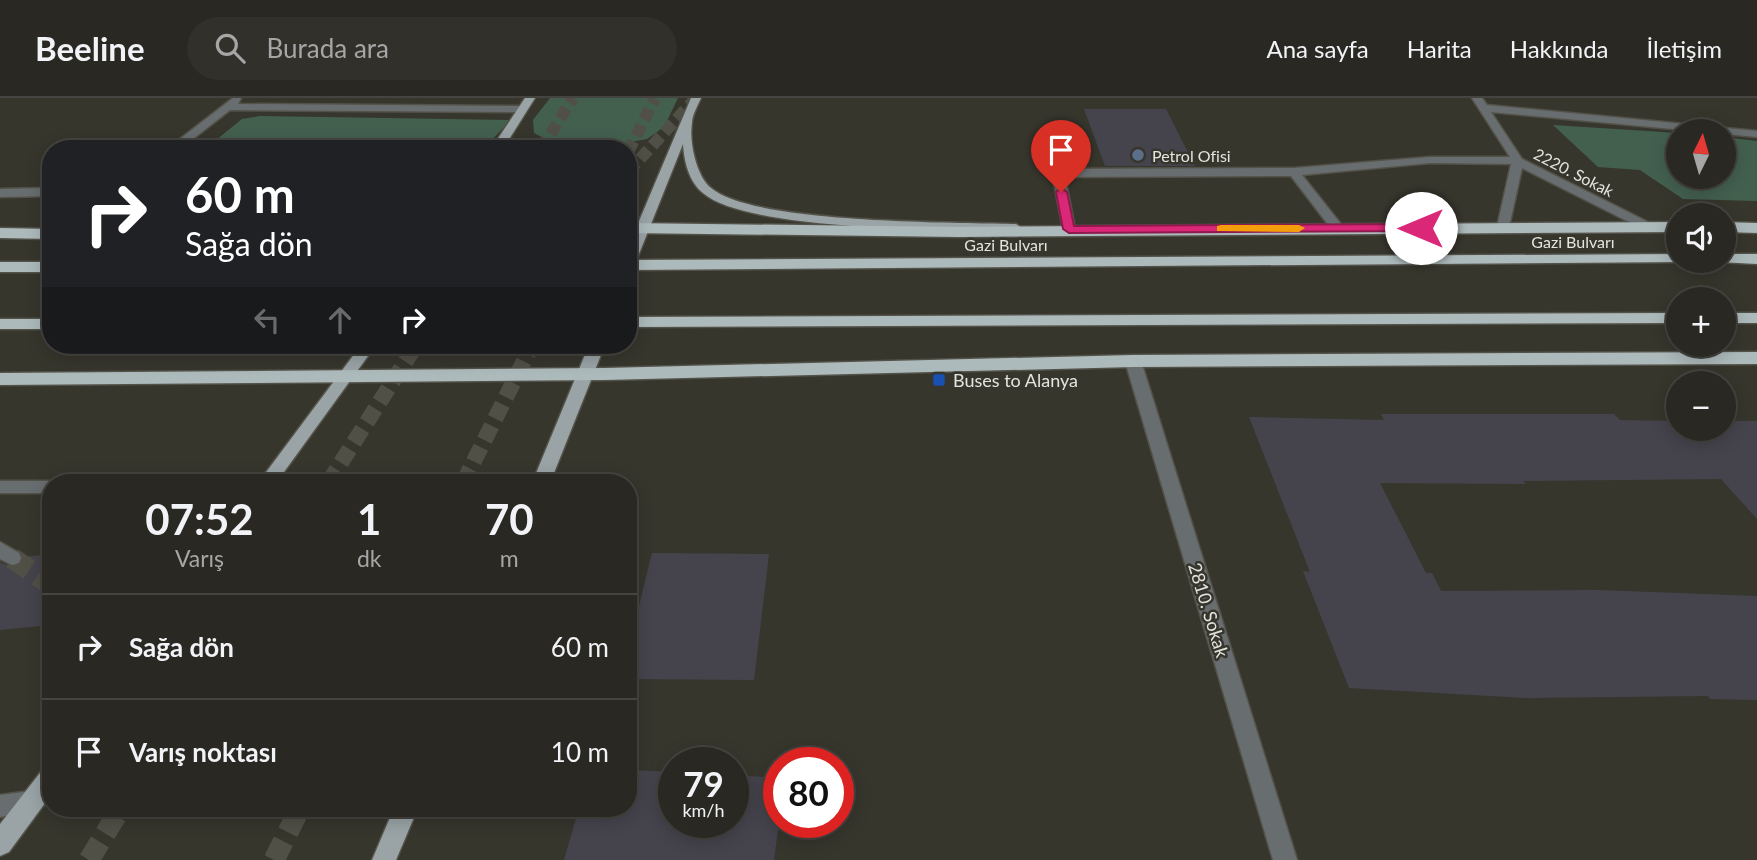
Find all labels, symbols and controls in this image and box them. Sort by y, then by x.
search box [187,17,677,80]
text: Beeline [35,28,145,68]
icon: search [211,29,249,67]
text: Burada ara [267,32,389,64]
text: Ana sayfa [1266,34,1369,63]
text: Harita [1407,34,1472,63]
text: Hakkında [1510,34,1609,63]
text: İletişim [1647,34,1722,63]
north arrow [1666,119,1736,189]
map controls [1666,119,1736,441]
pin [1031,120,1091,192]
icon: arrive [1042,131,1080,169]
street label: 2220. Sokak [1531,144,1618,201]
place label: Petrol Ofisi [1152,146,1231,165]
marker: Petrol Ofisi [1130,147,1146,163]
text: 60 m [185,165,295,223]
icon: right [70,168,161,259]
position arrow [1384,191,1458,265]
button: sound [1666,203,1736,273]
text: Sağa dön [185,224,313,263]
street label: Gazi Bulvarı [1531,232,1615,251]
street label: Gazi Bulvarı [964,235,1048,254]
button: + [1666,287,1736,357]
icon: left [248,301,286,339]
icon: ahead [321,301,359,339]
icon: right [394,301,432,339]
place label: Buses to Alanya [953,369,1078,391]
button: − [1666,371,1736,441]
marker: Buses to Alanya [931,372,947,388]
text: 07:52 [145,494,254,544]
text: 1 [357,494,381,544]
text: 70 [485,494,534,544]
text: Varış [175,544,224,572]
text: dk [357,544,382,572]
text: m [500,544,519,572]
street label: 2810. Sokak [1184,560,1234,661]
icon: right [70,628,108,666]
text: Sağa dön [129,631,234,663]
text: 60 m [551,631,609,663]
icon: arrive [70,733,108,771]
text: Varış noktası [129,736,277,768]
text: 10 m [551,736,609,768]
speed limit sign: 80 [763,747,854,838]
text: 79 [683,762,724,804]
text: km/h [682,799,725,821]

